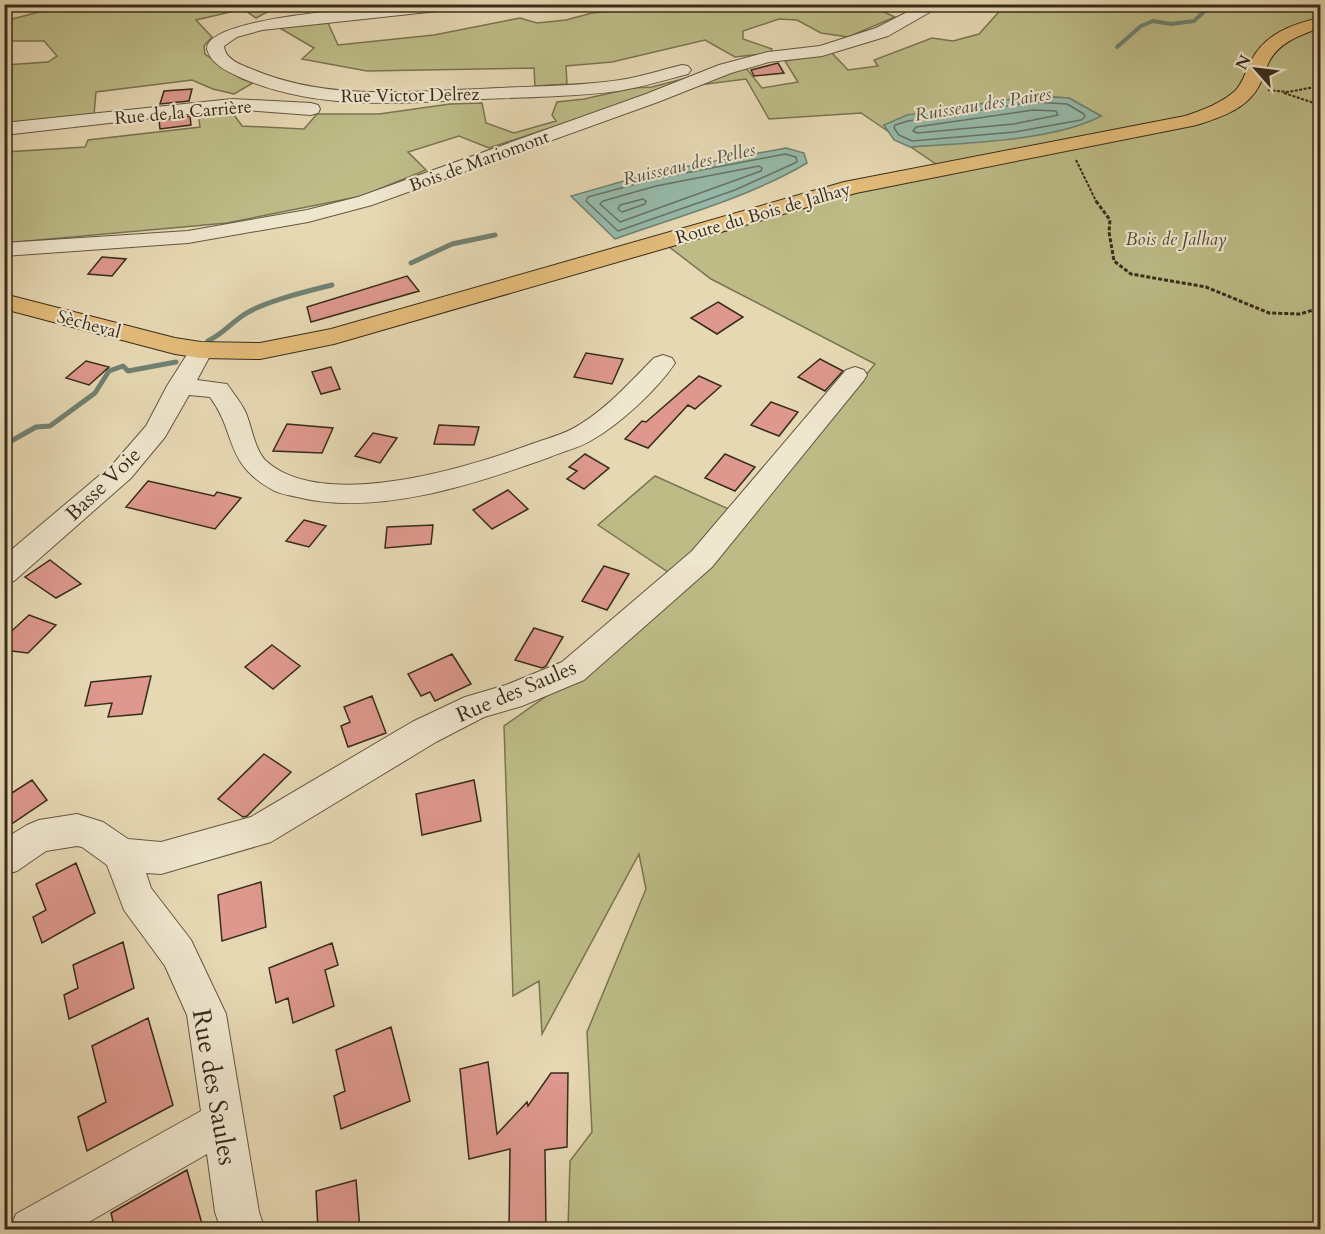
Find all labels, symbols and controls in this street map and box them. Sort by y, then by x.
north arrow [1226,39,1286,99]
text: N [1231,51,1257,74]
water label: Ruisseau des Paires [913,81,1053,128]
street label: Rue Victor Delrez [340,82,480,109]
street label: Rue de la Carrière [113,94,253,131]
street label: Bois de Mariomont [406,124,553,198]
water label: Ruisseau des Pelles [621,137,758,192]
street label: Route du Bois de Jalhay [673,176,854,250]
park label: Bois de Jalhay [1126,227,1227,252]
street label: Sècheval [54,304,124,345]
street label: Basse Voie [59,441,148,528]
street label: Rue des Saules [452,653,581,730]
street label: Rue des Saules [184,1006,245,1168]

